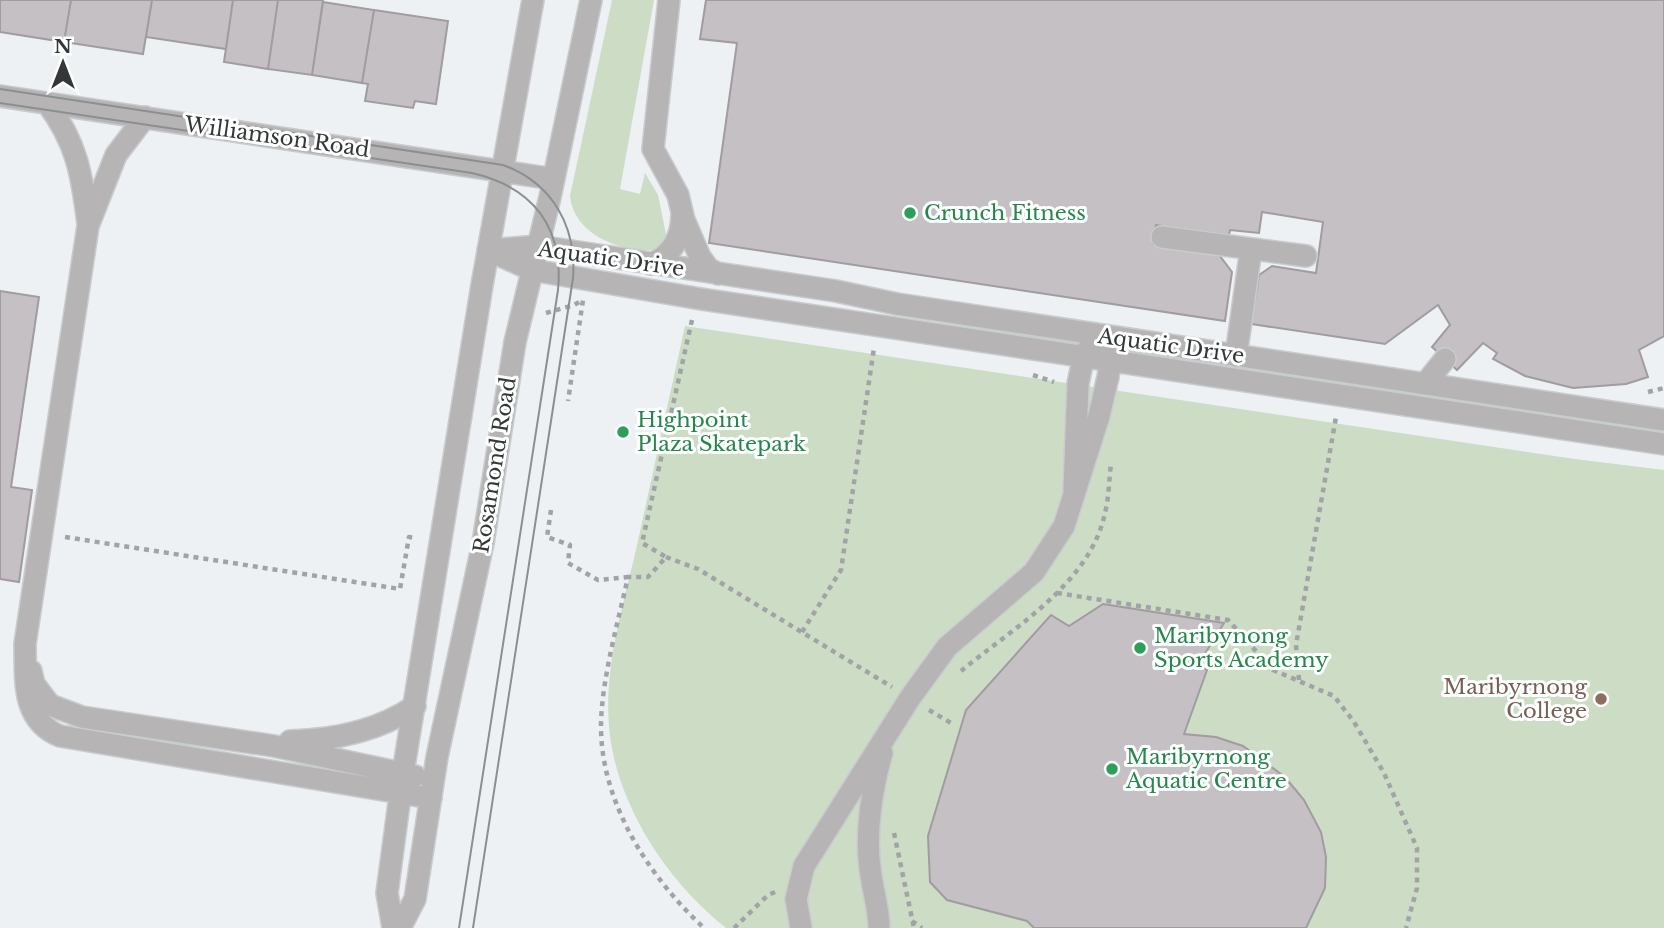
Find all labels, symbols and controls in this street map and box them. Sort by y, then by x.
north arrow [28,28,98,98]
text: N [54,35,72,58]
street label: Williamson Road [182,111,371,163]
place label: Crunch Fitness [924,200,1086,226]
marker: Crunch Fitness [902,205,918,221]
street label: Aquatic Drive [535,236,686,282]
street label: Aquatic Drive [1095,323,1246,369]
street label: Rosamond Road [468,375,522,555]
place label: Highpoint Plaza Skatepark [637,407,806,457]
marker: Highpoint Plaza Skatepark [615,424,631,440]
place label: Maribynong Sports Academy [1154,623,1329,673]
marker: Maribynong Sports Academy [1132,640,1148,656]
place label: Maribyrnong College [1443,674,1587,724]
marker: Maribyrnong College [1593,691,1609,707]
place label: Maribyrnong Aquatic Centre [1125,744,1287,794]
marker: Maribyrnong Aquatic Centre [1104,761,1120,777]

